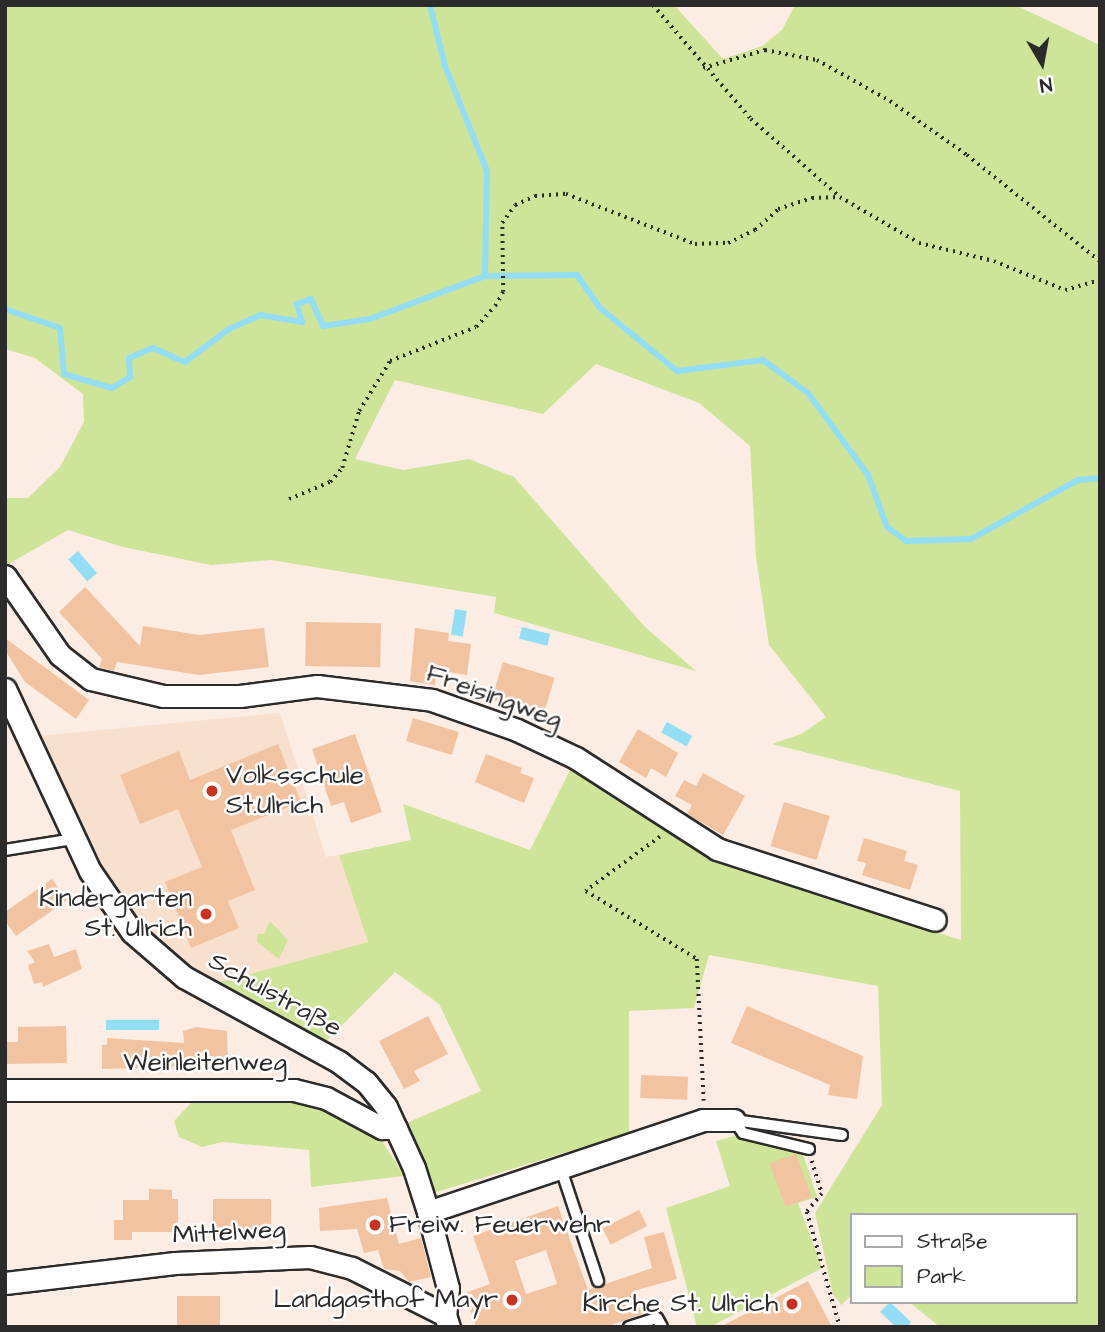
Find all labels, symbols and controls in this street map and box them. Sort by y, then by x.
north arrow [1007,28,1077,98]
text: N [1038,70,1054,99]
street label: Freisingweg [422,658,566,736]
place label: Volksschule St.Ulrich [226,760,364,822]
marker: Volksschule St.Ulrich [204,783,220,799]
place label: Kindergarten St. Ulrich [39,883,192,944]
marker: Kindergarten St. Ulrich [198,906,214,922]
street label: Schulstraße [203,946,347,1044]
street label: Weinleitenweg [123,1047,287,1079]
place label: Freiw. Feuerwehr [389,1209,610,1241]
legend [850,1213,1077,1304]
street label: Mittelweg [172,1214,286,1252]
marker: Freiw. Feuerwehr [367,1217,383,1233]
text: Straße [917,1227,988,1256]
text: Park [917,1262,966,1291]
place label: Landgasthof Mayr [274,1284,498,1316]
place label: Kirche St. Ulrich [583,1288,778,1320]
marker: Landgasthof Mayr [504,1292,520,1308]
marker: Kirche St. Ulrich [784,1296,800,1312]

